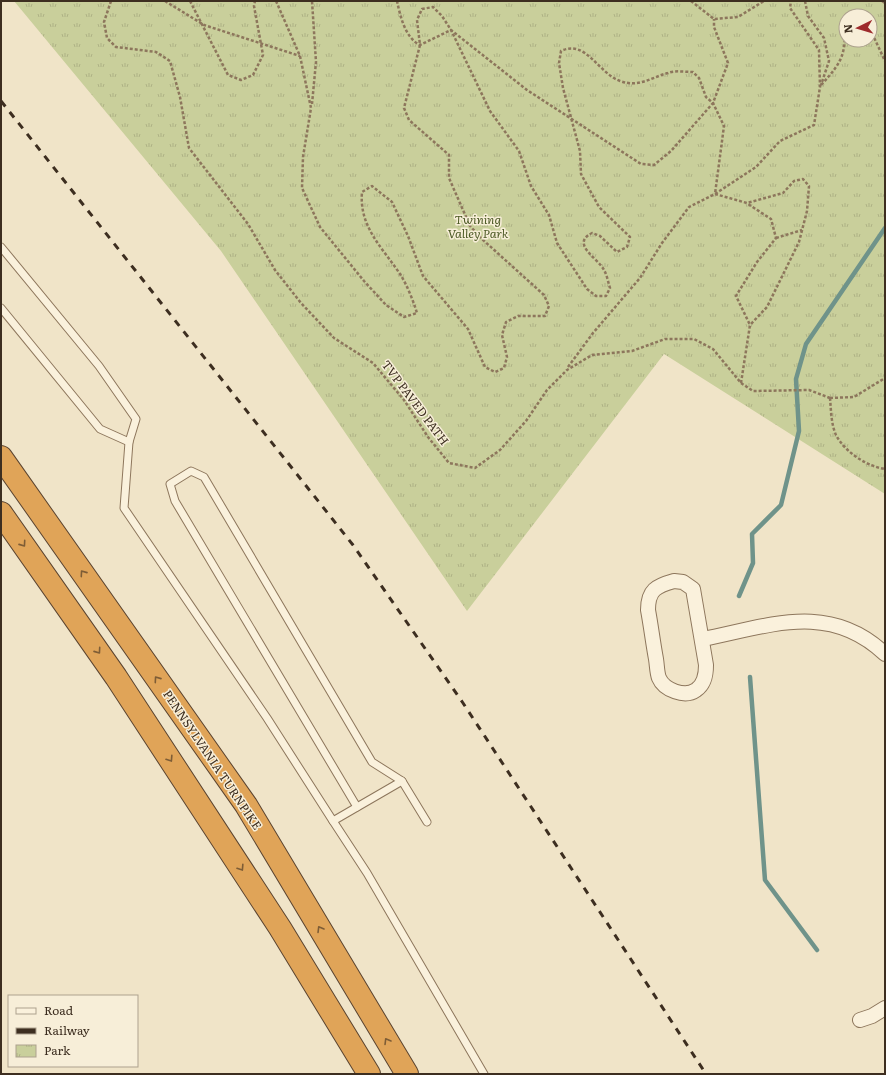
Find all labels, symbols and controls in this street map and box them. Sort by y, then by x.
north arrow [838,8,878,48]
text: N [839,24,855,34]
park label: Twining Valley Park [448,210,509,242]
street label: TVP PAVED PATH [378,356,454,449]
one-way arrow [18,540,25,547]
one-way arrow [80,570,88,577]
one-way arrow [93,647,101,654]
one-way arrow [155,677,162,684]
street label: PENNSYLVANIA TURNPIKE [159,686,267,833]
one-way arrow [165,755,173,762]
one-way arrow [236,864,244,871]
one-way arrow [317,926,324,933]
legend [8,995,138,1067]
text: Road [44,1001,74,1019]
text: Railway [44,1021,90,1039]
one-way arrow [384,1038,391,1045]
text: Park [44,1041,71,1059]

